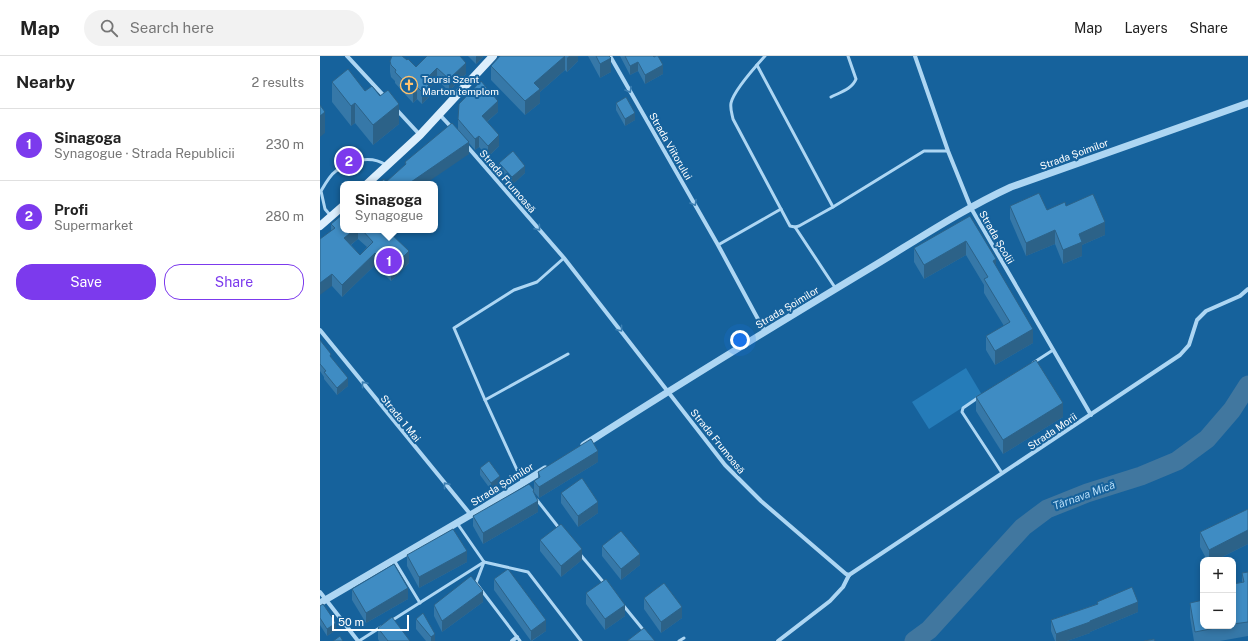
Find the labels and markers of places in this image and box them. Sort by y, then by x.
place label: Toursi Szent Marton templom [422,73,499,97]
church icon: Toursi Szent Marton templom [399,75,419,95]
pin: 2 [336,146,362,176]
pin: 1 [376,246,402,276]

